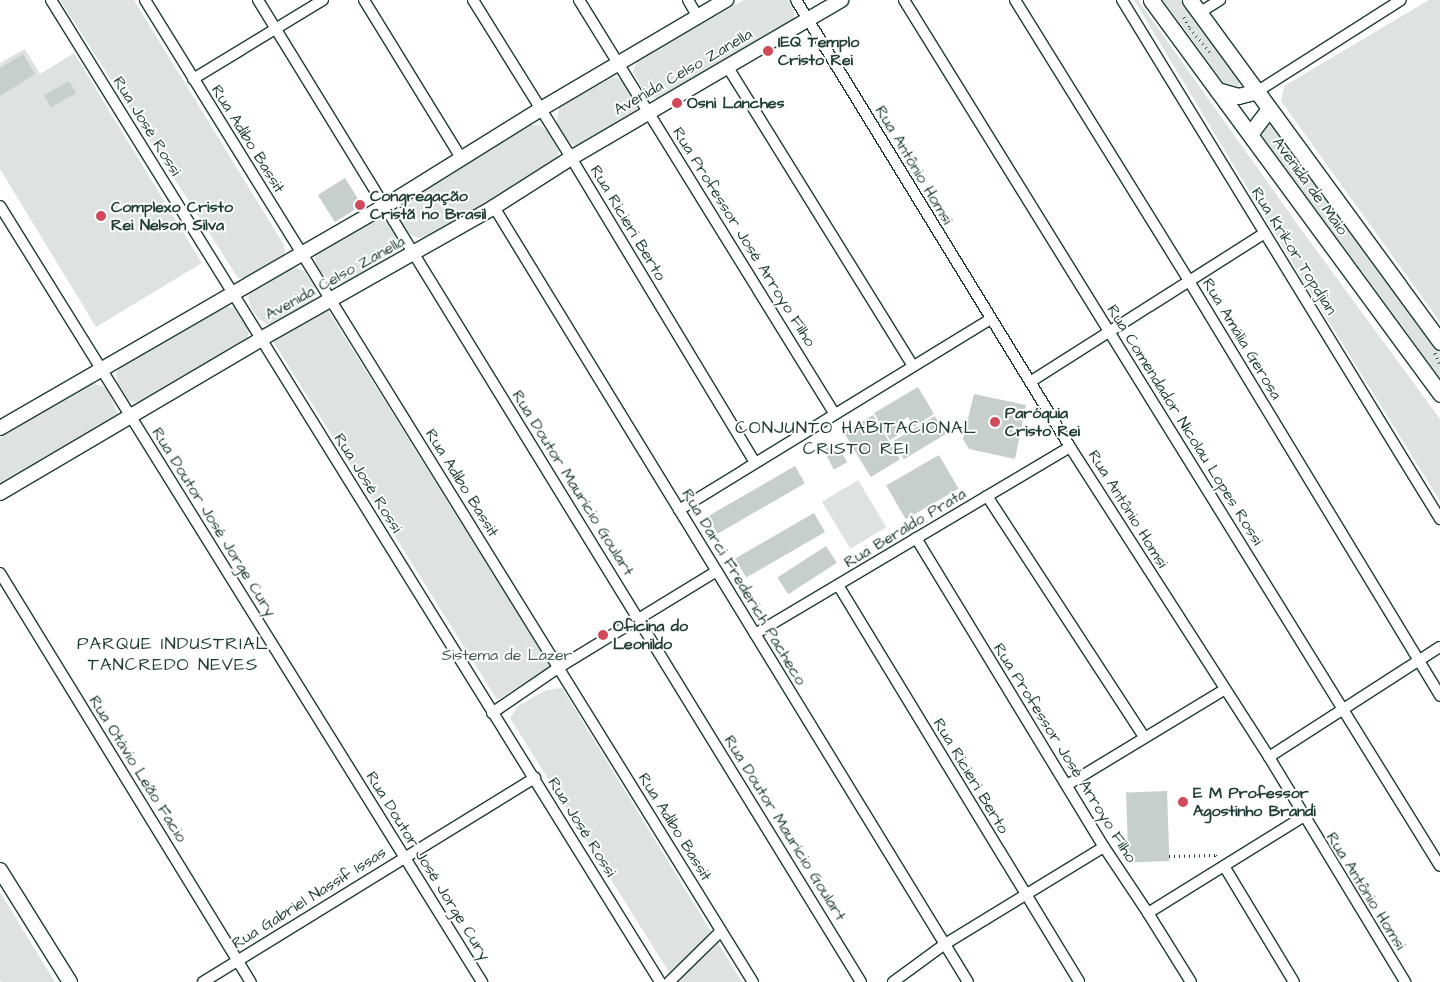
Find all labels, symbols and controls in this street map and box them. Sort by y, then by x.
street label: Avenida Celso Zanella [610,24,756,120]
place label: IEQ Templo Cristo Rei [778,32,859,70]
marker: IEQ Templo Cristo Rei [762,45,774,57]
street label: Rua José Rossi [109,73,185,179]
street label: Rua Adibo Bassit [207,81,289,197]
place label: Osni Lanches [687,93,785,113]
marker: Osni Lanches [671,97,683,109]
street label: Rua Antônio Homsi [871,102,957,228]
street label: Rua Professor José Arroyo Filho [668,124,820,350]
street label: Avenida de Maio [1268,133,1352,239]
street label: Rua Ricieri Berto [586,162,670,284]
street label: Rua Krikor Topdjian [1247,184,1341,318]
place label: Congregação Cristã no Brasil [370,186,486,224]
place label: Complexo Cristo Rei Nelson Silva [111,197,233,235]
marker: Congregação Cristã no Brasil [354,199,366,211]
marker: Complexo Cristo Rei Nelson Silva [95,210,107,222]
street label: Avenida Celso Zanella [262,232,408,324]
street label: Rua Amália Gerosa [1198,275,1286,403]
street label: Rua Comendador Nicolau Lopes Rossi [1103,301,1267,549]
street label: Rua Doutor Maurício Goulart [508,387,638,579]
place label: Paróquia Cristo Rei [1005,403,1080,441]
marker: Paróquia Cristo Rei [989,416,1001,428]
district label: CONJUNTO HABITACIONAL CRISTO REI [732,418,980,460]
street label: Rua Doutor José Jorge Cury [148,424,280,620]
street label: Rua Adibo Bassit [421,425,503,541]
street label: Rua José Rossi [330,430,406,536]
street label: Rua Antônio Homsi [1084,447,1172,571]
street label: Rua Beraldo Prata [840,484,970,572]
street label: Rua Darci Frederich Pacheco [678,485,810,689]
place label: Oficina do Leonildo [613,616,688,654]
marker: Oficina do Leonildo [597,629,609,641]
district label: PARQUE INDUSTRIAL TANCREDO NEVES [75,634,271,676]
street label: Rua Professor José Arroyo Filho [989,640,1141,866]
park label: Sistema de Lazer [442,645,572,665]
street label: Rua Otávio Leão Facio [85,692,191,846]
street label: Rua Ricieri Berto [929,715,1013,837]
street label: Rua Doutor Maurício Goulart [720,732,850,924]
street label: Rua Doutor José Jorge Cury [362,768,494,964]
street label: Rua Adibo Bassit [634,769,716,885]
street label: Rua José Rossi [544,774,620,880]
place label: E M Professor Agostinho Brandi [1193,783,1316,821]
marker: E M Professor Agostinho Brandi [1177,796,1189,808]
street label: Rua Antônio Homsi [1322,829,1410,953]
street label: Rua Gabriel Nassif Issas [228,843,390,953]

